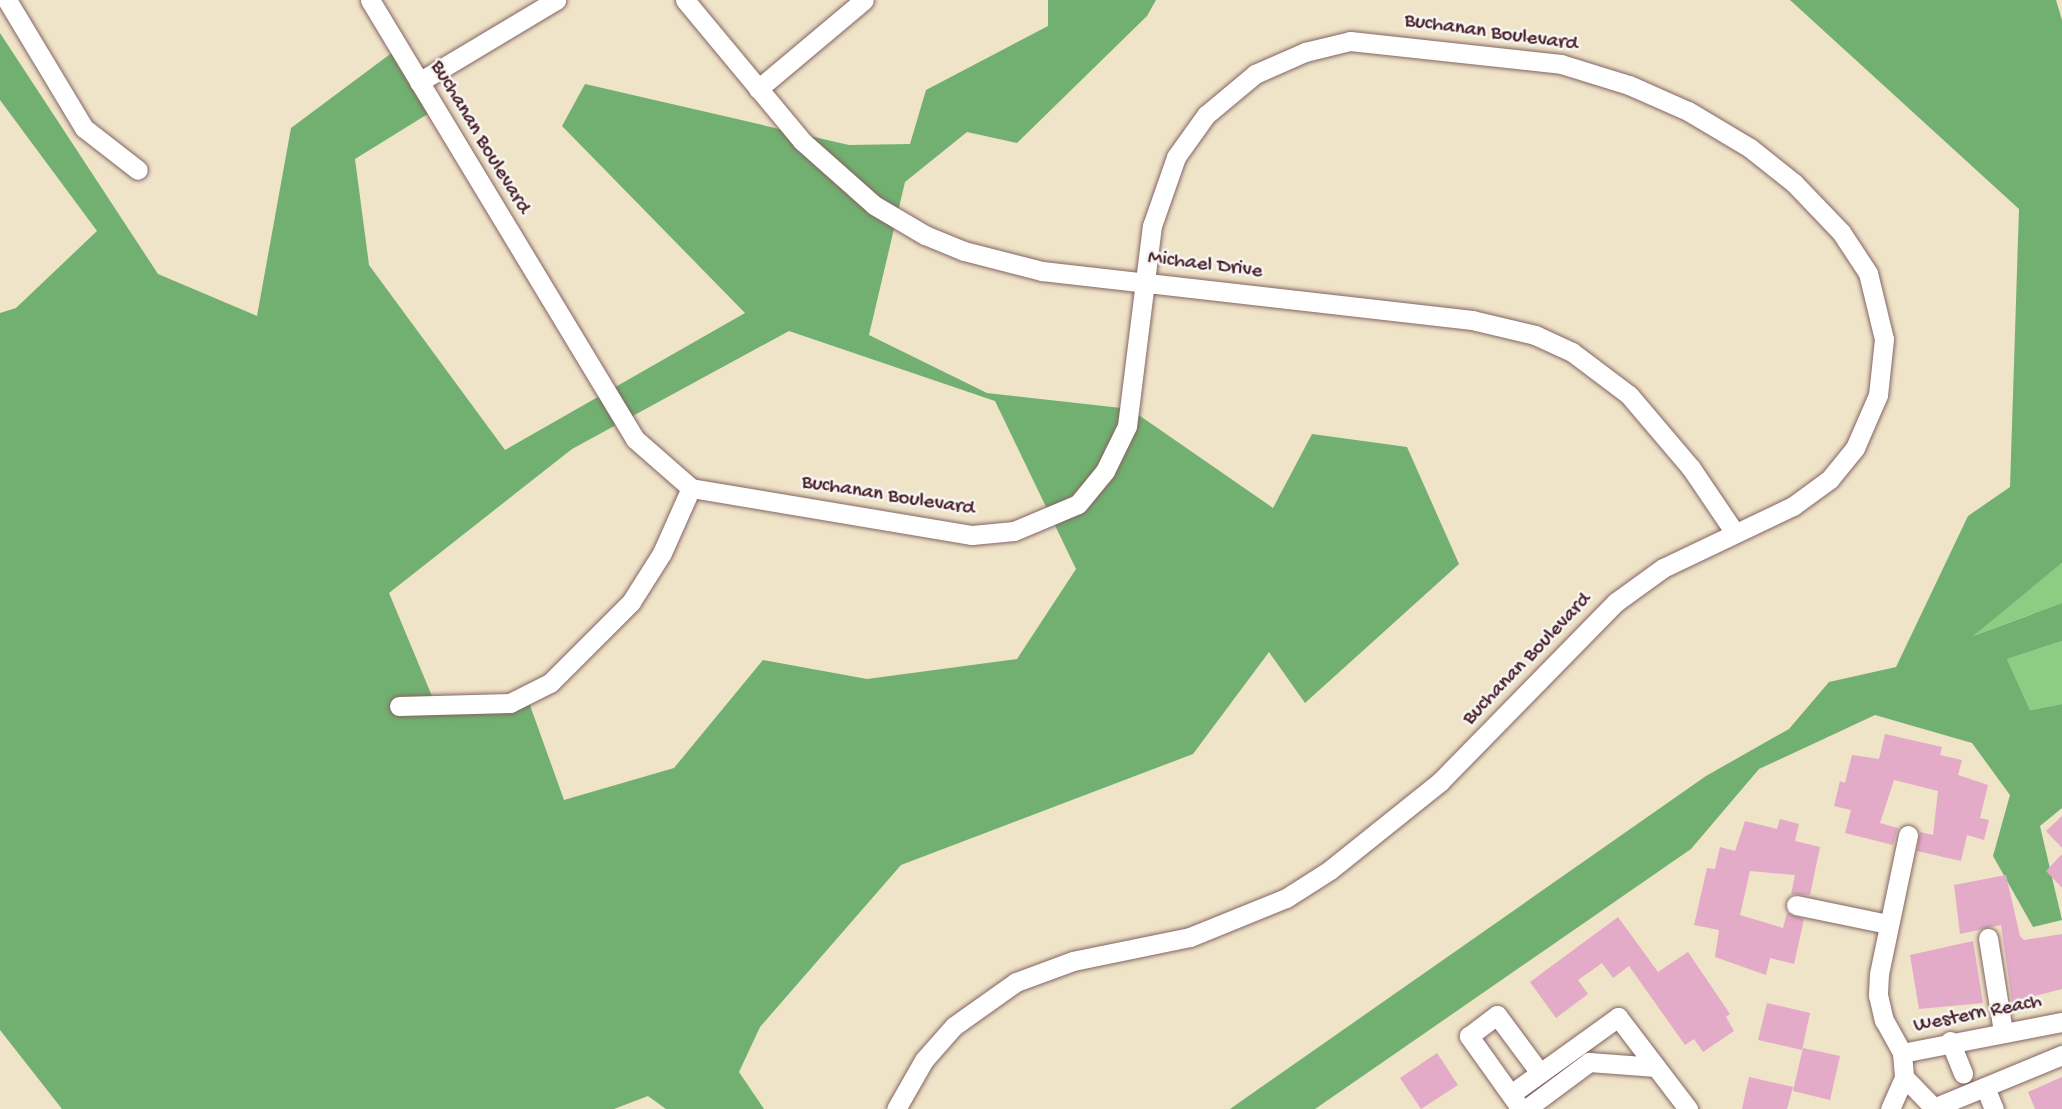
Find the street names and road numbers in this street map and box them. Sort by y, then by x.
street label: Buchanan Boulevard [1403,9,1579,59]
street label: Buchanan Boulevard [423,57,535,219]
street label: Michael Drive [1146,246,1264,286]
street label: Buchanan Boulevard [800,471,976,523]
street label: Buchanan Boulevard [1458,588,1598,732]
street label: Western Reach [1912,990,2044,1040]

